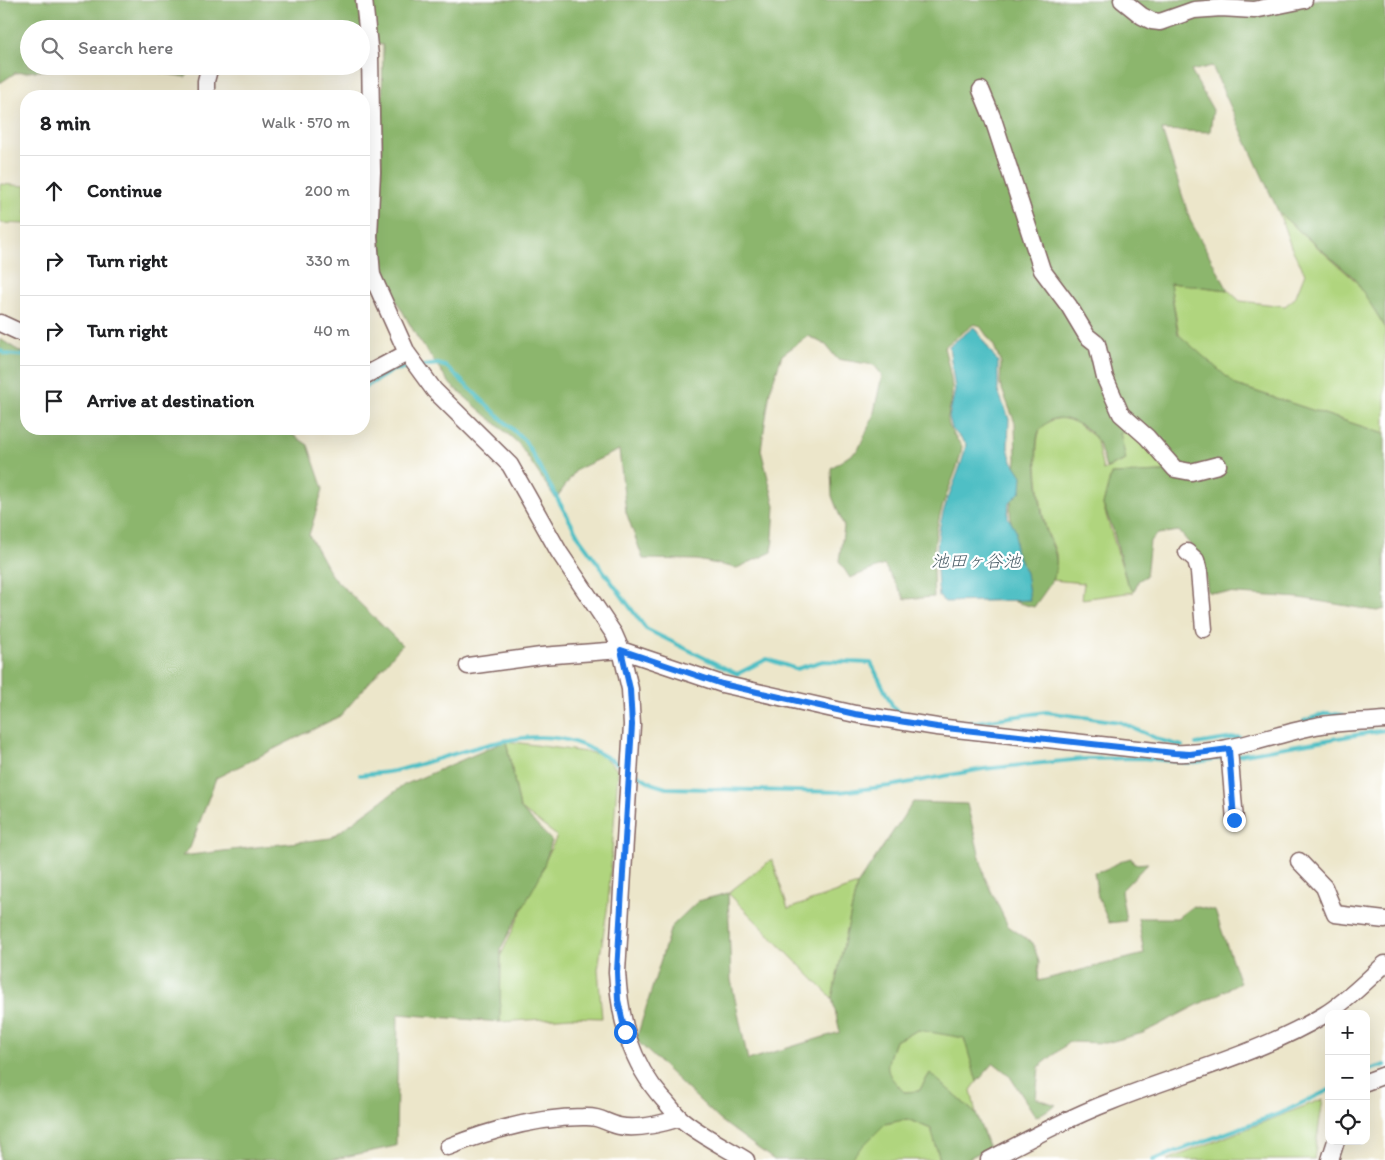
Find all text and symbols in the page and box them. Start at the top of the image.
search box [20,20,370,75]
icon: search [38,34,66,62]
text: Search here [78,36,173,59]
text: 8 min [40,110,90,135]
text: Walk · 570 m [262,113,350,132]
icon: ahead [40,177,68,205]
text: Continue [87,179,162,202]
text: 200 m [305,181,350,200]
icon: right [40,247,68,275]
text: Turn right [87,249,168,272]
text: 330 m [306,251,350,270]
icon: right [40,317,68,345]
text: Turn right [87,319,168,342]
text: 40 m [313,321,350,340]
icon: arrive [40,387,68,415]
text: Arrive at destination [87,389,254,412]
water label: 池田ヶ谷池 [931,550,1022,572]
route end [1223,809,1246,832]
map controls [1325,1010,1370,1145]
button: + [1325,1010,1370,1055]
route start [614,1021,637,1044]
button: − [1325,1055,1370,1100]
button: locate [1325,1100,1370,1145]

